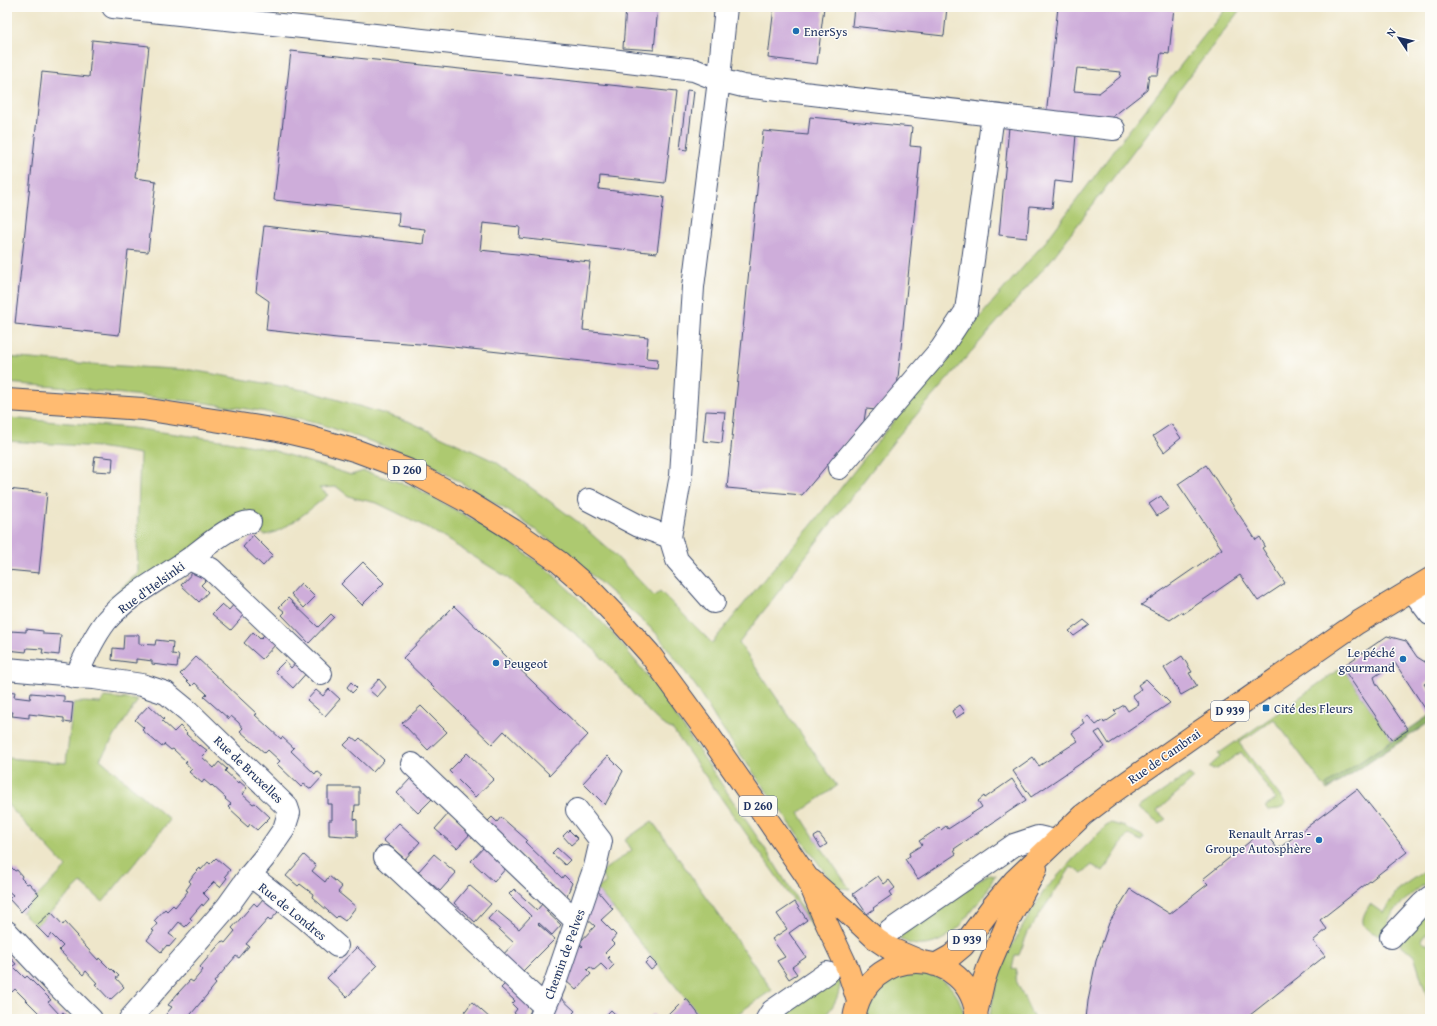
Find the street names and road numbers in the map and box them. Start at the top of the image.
road number: D 260 [388,460,426,480]
street label: Rue d'Helsinki [114,556,189,618]
road number: D 939 [1211,701,1249,721]
street label: Rue de Cambrai [1124,724,1205,789]
street label: Rue de Bruxelles [210,731,288,808]
road number: D 260 [739,796,777,816]
street label: Rue de Londres [254,878,331,945]
street label: Chemin de Pelves [539,906,590,1002]
road number: D 939 [948,930,986,950]

